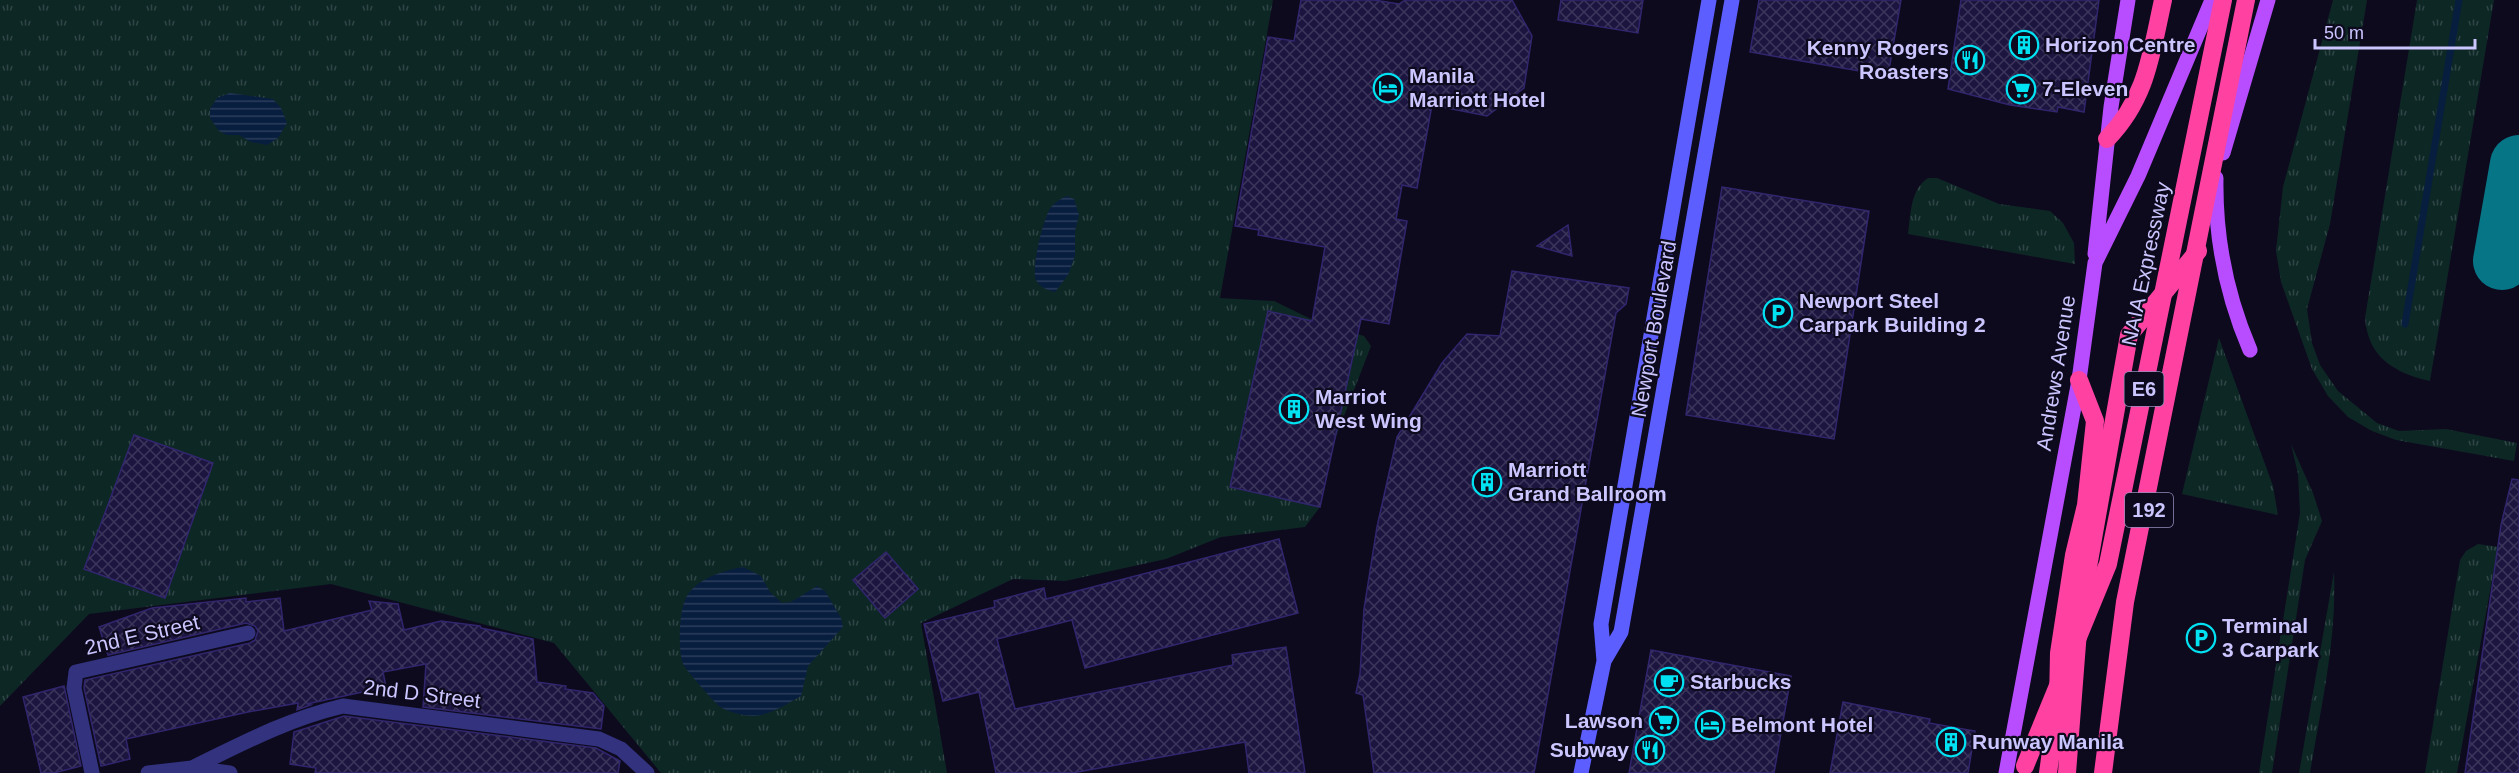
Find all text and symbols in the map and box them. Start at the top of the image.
scale bar [2315,12,2476,50]
text: 50 m [2324,23,2364,43]
building icon: Horizon Centre [2008,29,2040,61]
place label: Horizon Centre [2045,33,2196,56]
place label: Kenny Rogers Roasters [1807,36,1949,83]
restaurant icon: Kenny Rogers Roasters [1954,44,1986,76]
place label: Manila Marriott Hotel [1409,64,1546,111]
hotel icon: Manila Marriott Hotel [1372,72,1404,104]
supermarket icon: 7-Eleven [2005,73,2037,105]
place label: 7-Eleven [2042,77,2128,100]
street label: NAIA Expressway [2117,179,2174,348]
street label: Newport Boulevard [1627,239,1680,419]
place label: Newport Steel Carpark Building 2 [1799,289,1986,336]
street label: Andrews Avenue [2032,293,2079,452]
parking icon: Newport Steel Carpark Building 2 [1762,297,1794,329]
road number: E6 [2124,372,2164,406]
place label: Marriot West Wing [1315,385,1422,432]
building icon: Marriot West Wing [1278,393,1310,425]
place label: Marriott Grand Ballroom [1508,458,1667,505]
building icon: Marriott Grand Ballroom [1471,466,1503,498]
road number: 192 [2125,493,2173,527]
street label: 2nd E Street [82,610,202,659]
place label: Terminal 3 Carpark [2222,614,2319,661]
parking icon: Terminal 3 Carpark [2185,622,2217,654]
cafe icon: Starbucks [1653,666,1685,698]
place label: Starbucks [1690,670,1792,693]
street label: 2nd D Street [362,675,482,712]
supermarket icon: Lawson [1648,705,1680,737]
place label: Lawson [1565,709,1643,732]
hotel icon: Belmont Hotel [1694,709,1726,741]
place label: Belmont Hotel [1731,713,1873,736]
building icon: Runway Manila [1935,726,1967,758]
place label: Runway Manila [1972,730,2124,753]
restaurant icon: Subway [1634,734,1666,766]
place label: Subway [1550,738,1629,761]

